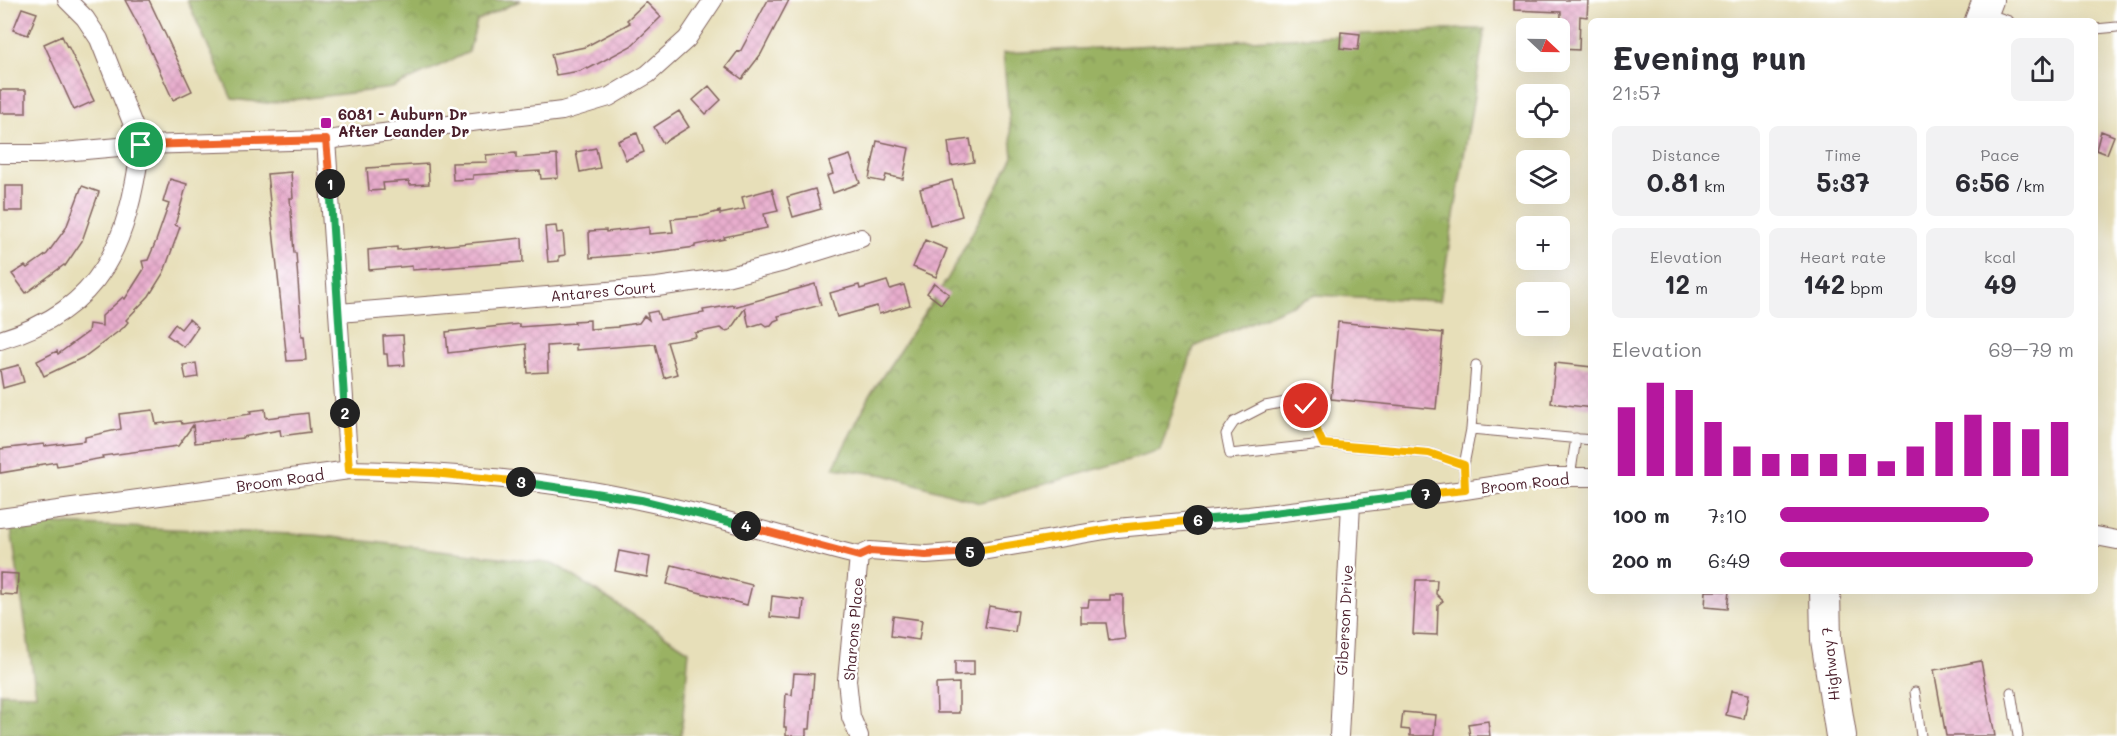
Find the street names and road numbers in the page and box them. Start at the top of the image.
street label: Antares Court [550,276,656,306]
street label: Broom Road [235,464,325,496]
street label: Broom Road [1480,468,1570,498]
street label: Giberson Drive [1331,564,1357,676]
street label: Sharons Place [839,577,867,681]
street label: Highway 7 [1816,626,1844,702]

